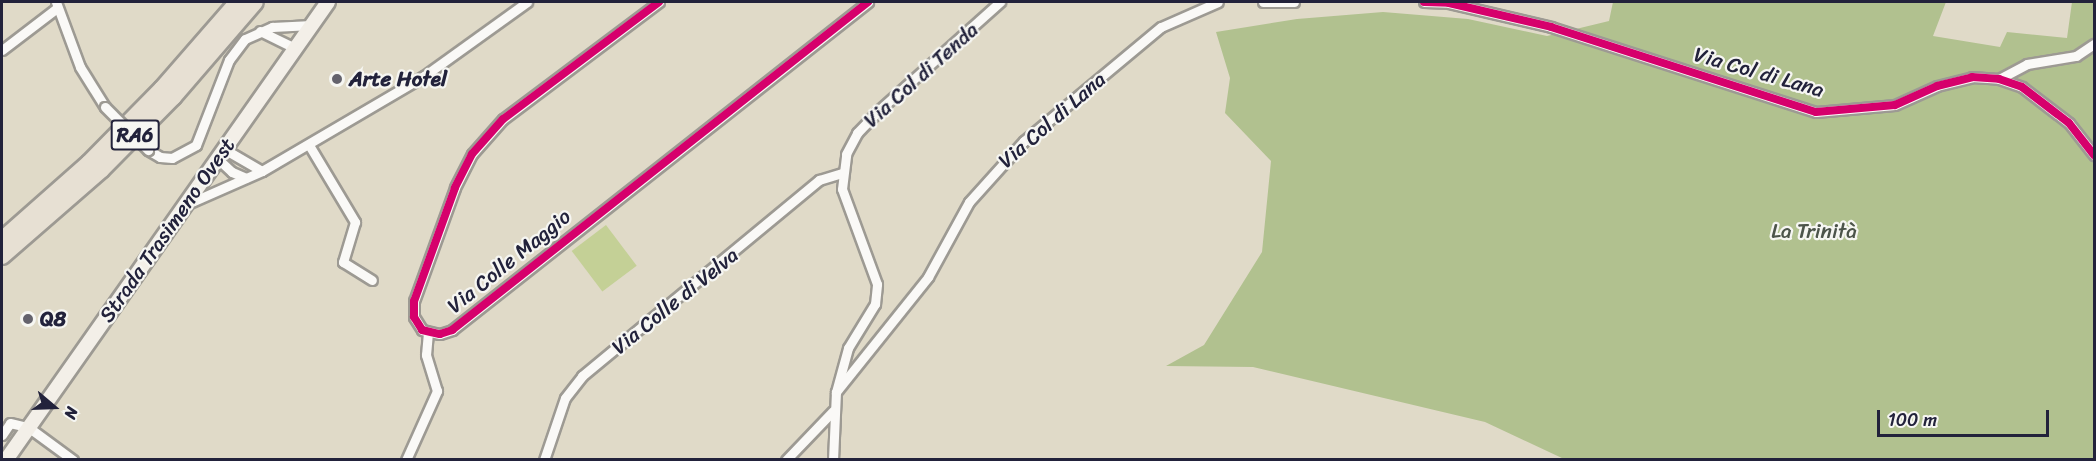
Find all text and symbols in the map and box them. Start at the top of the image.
street label: Via Col di Tenda [859,17,983,133]
street label: Via Col di Lana [1691,41,1827,103]
place label: Arte Hotel [349,66,448,92]
street label: Via Col di Lana [993,67,1111,173]
marker: Arte Hotel [330,72,344,86]
road number: RA6 [110,118,160,152]
street label: Strada Trasimeno Ovest [94,133,240,327]
street label: Via Colle Maggio [442,204,576,318]
park label: La Trinità [1771,218,1857,244]
street label: Via Colle di Velva [606,242,744,360]
place label: Q8 [40,306,66,332]
marker: Q8 [21,312,35,326]
north arrow [24,377,84,437]
scale bar [1880,398,2052,436]
text: N [56,403,87,423]
text: 100 m [1888,404,1937,436]

